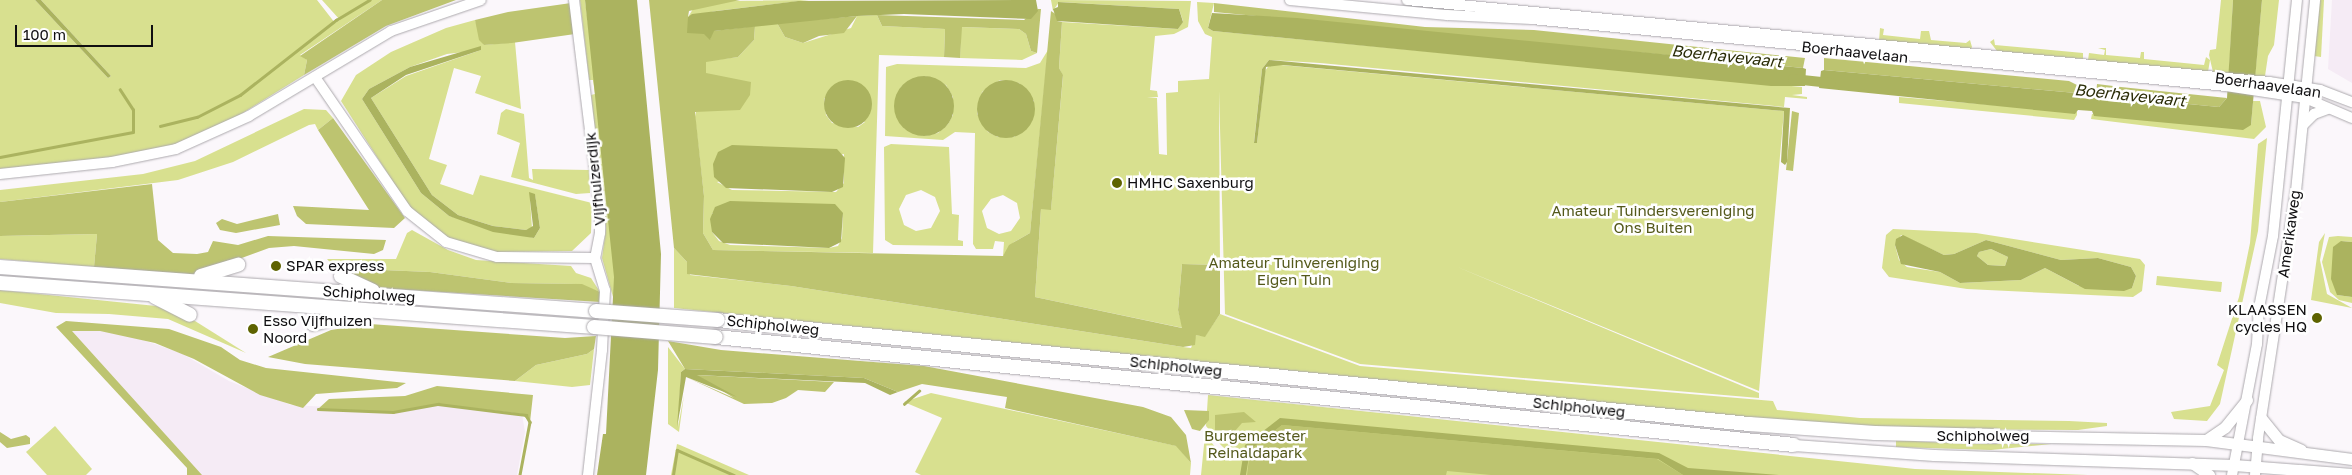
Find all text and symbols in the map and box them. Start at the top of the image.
scale bar [18,15,155,47]
text: 100 m [23,25,66,43]
street label: Boerhaavelaan [1801,37,1909,67]
water label: Boerhavevaart [1671,41,1783,71]
street label: Boerhaavelaan [2214,69,2322,101]
water label: Boerhavevaart [2074,80,2186,110]
street label: Vijfhuizerdijk [581,131,609,227]
place label: HMHC Saxenburg [1127,174,1254,192]
marker: HMHC Saxenburg [1111,177,1123,189]
street label: Amerikaweg [2274,189,2304,279]
park label: Amateur Tuindersvereniging Ons Buiten [1551,201,1755,236]
park label: Amateur Tuinvereniging Eigen Tuin [1208,253,1380,288]
place label: SPAR express [286,257,384,275]
marker: SPAR express [270,260,282,272]
street label: Schipholweg [322,282,416,306]
place label: KLAASSEN cycles HQ [2228,300,2307,335]
place label: Esso Vijfhuizen Noord [263,311,372,346]
street label: Schipholweg [726,311,820,339]
marker: KLAASSEN cycles HQ [2311,312,2323,324]
marker: Esso Vijfhuizen Noord [247,323,259,335]
street label: Schipholweg [1129,352,1223,380]
street label: Schipholweg [1532,393,1626,421]
park label: Burgemeester Reinaldapark [1204,426,1306,461]
street label: Schipholweg [1936,427,2030,445]

